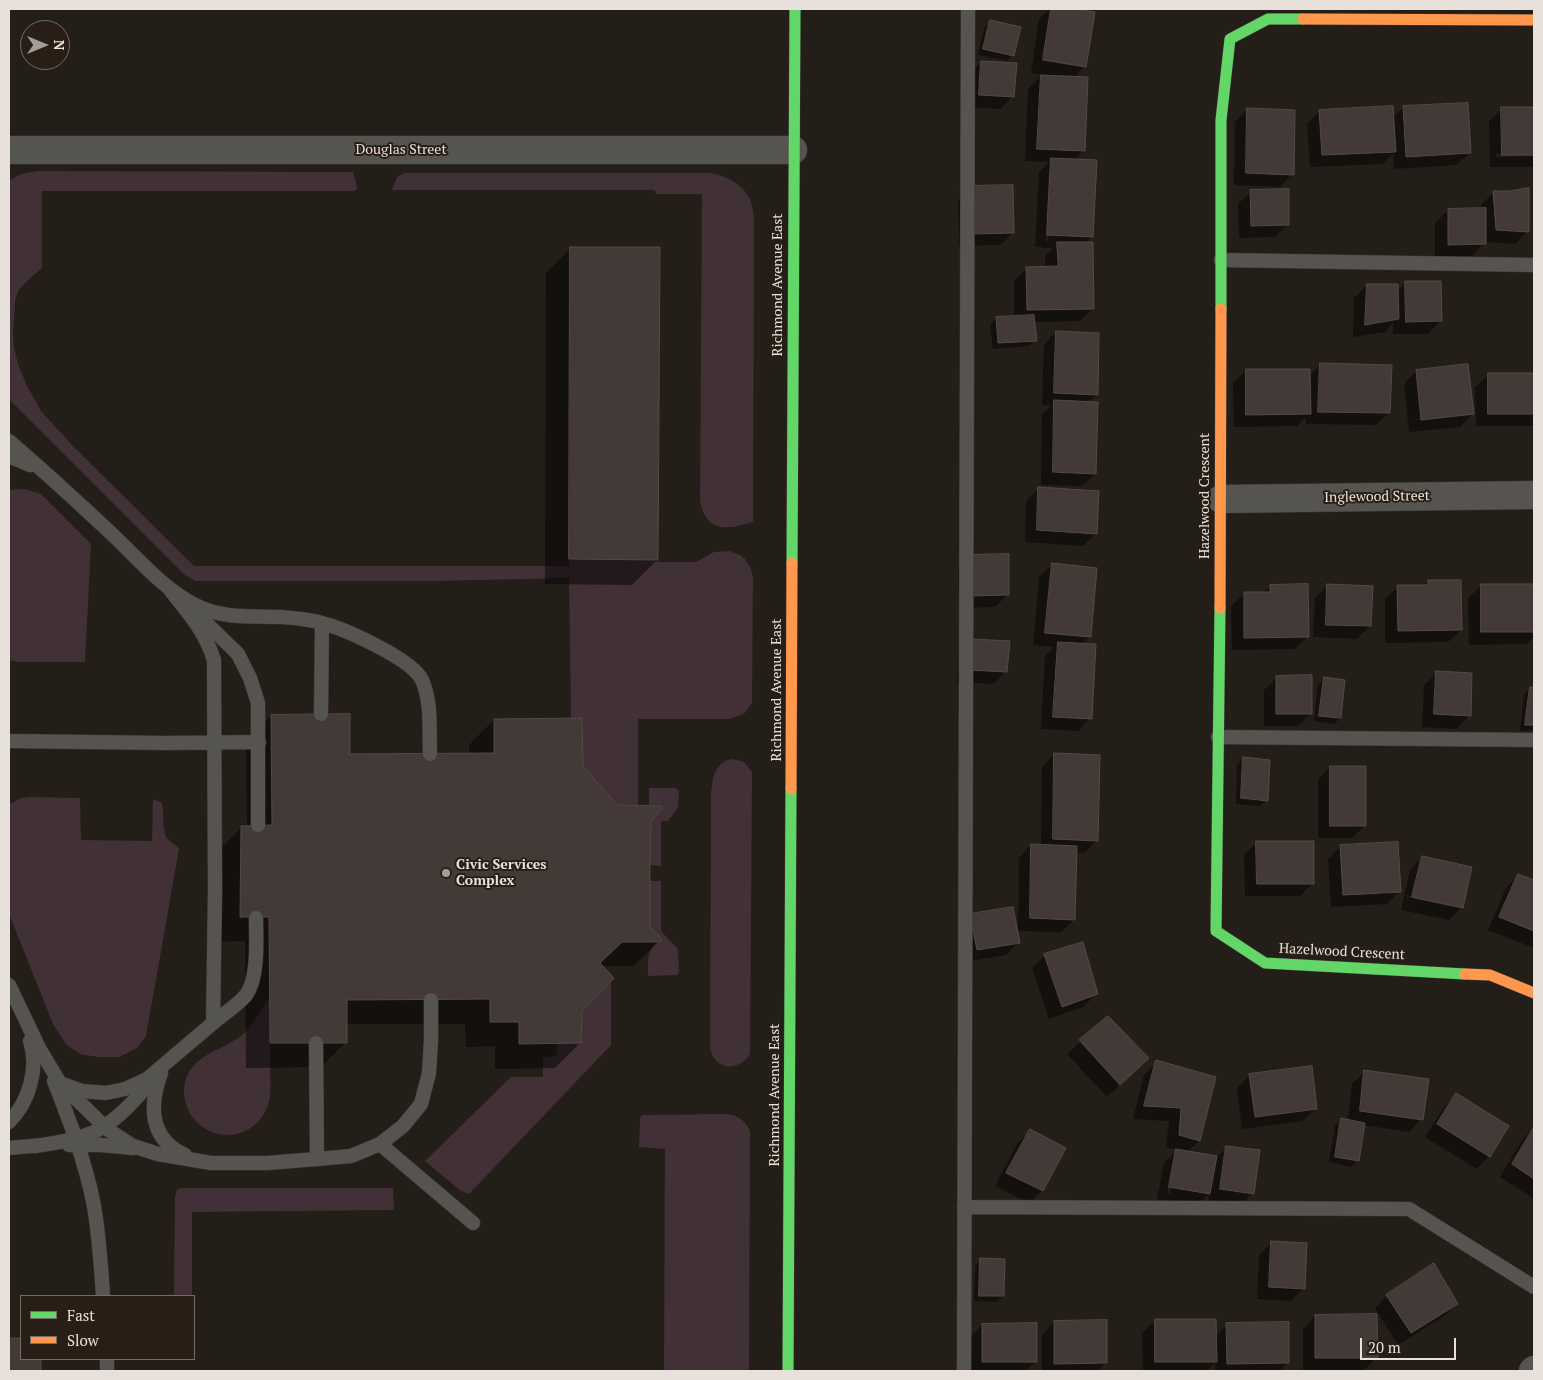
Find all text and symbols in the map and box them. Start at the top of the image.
north arrow [20,20,70,70]
text: N [50,40,69,50]
street label: Douglas Street [355,142,447,158]
street label: Richmond Avenue East [770,214,786,356]
street label: Hazelwood Crescent [1197,433,1213,559]
street label: Inglewood Street [1324,488,1430,506]
street label: Richmond Avenue East [769,619,785,761]
place label: Civic Services Complex [456,857,547,890]
marker: Civic Services Complex [440,867,452,879]
street label: Hazelwood Crescent [1279,940,1405,964]
street label: Richmond Avenue East [767,1024,783,1166]
legend [20,1295,195,1360]
text: Fast [67,1305,95,1325]
scale bar [1363,1328,1459,1360]
text: Slow [67,1330,99,1350]
text: 20 m [1368,1337,1401,1357]

